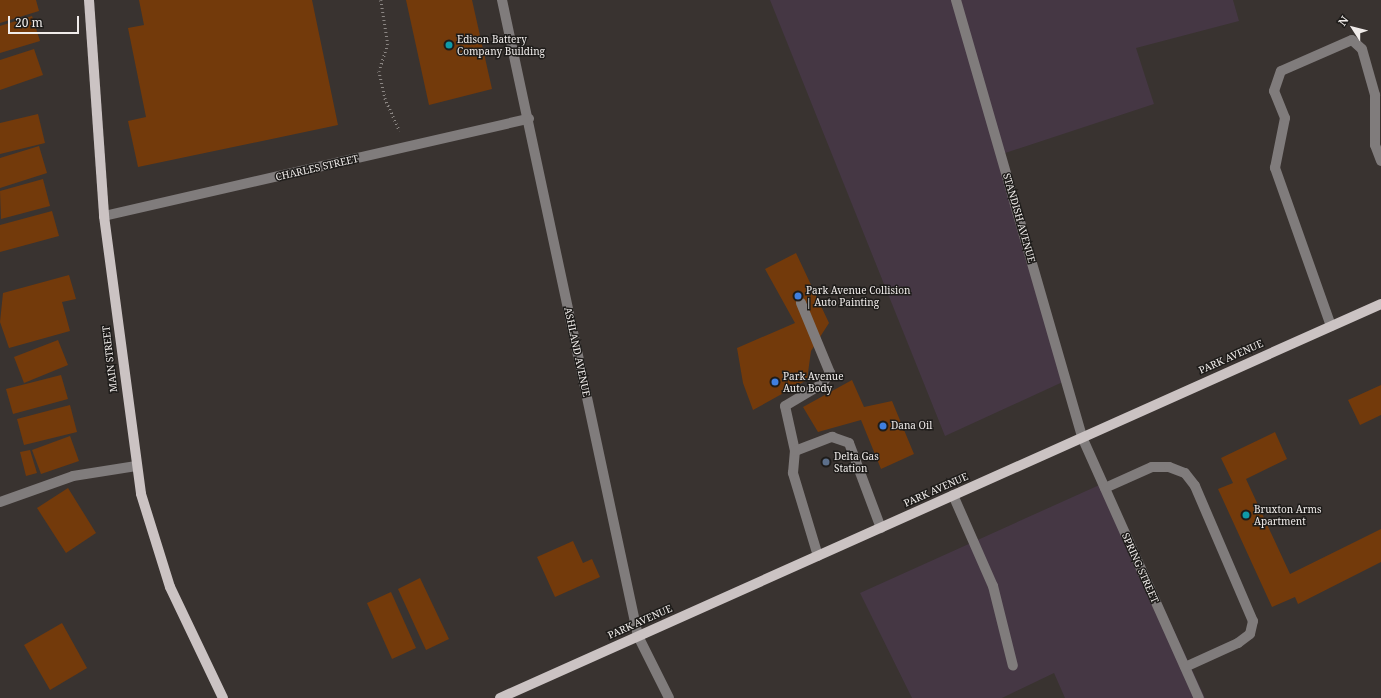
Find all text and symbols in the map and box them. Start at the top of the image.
scale bar [10,8,81,34]
north arrow [1333,8,1373,48]
text: N [1334,13,1351,29]
text: 20 m [15,14,43,31]
place label: Edison Battery Company Building [457,33,545,56]
marker: Edison Battery Company Building [444,40,454,50]
street label: CHARLES STREET [274,153,360,183]
street label: STANDISH AVENUE [1000,172,1038,264]
place label: Park Avenue Collision | Auto Painting [806,284,910,308]
marker: Park Avenue Collision | Auto Painting [793,291,803,301]
street label: ASHLAND AVENUE [562,306,592,398]
street label: MAIN STREET [100,325,120,393]
street label: PARK AVENUE [1197,337,1265,377]
place label: Park Avenue Auto Body [783,370,844,394]
marker: Park Avenue Auto Body [770,377,780,387]
place label: Dana Oil [891,420,932,432]
marker: Dana Oil [878,421,888,431]
place label: Delta Gas Station [834,450,879,474]
marker: Delta Gas Station [821,457,831,467]
street label: PARK AVENUE [902,470,970,510]
place label: Bruxton Arms Apartment [1254,503,1321,526]
marker: Bruxton Arms Apartment [1241,510,1251,520]
street label: SPRING STREET [1119,531,1161,605]
street label: PARK AVENUE [606,602,674,642]

